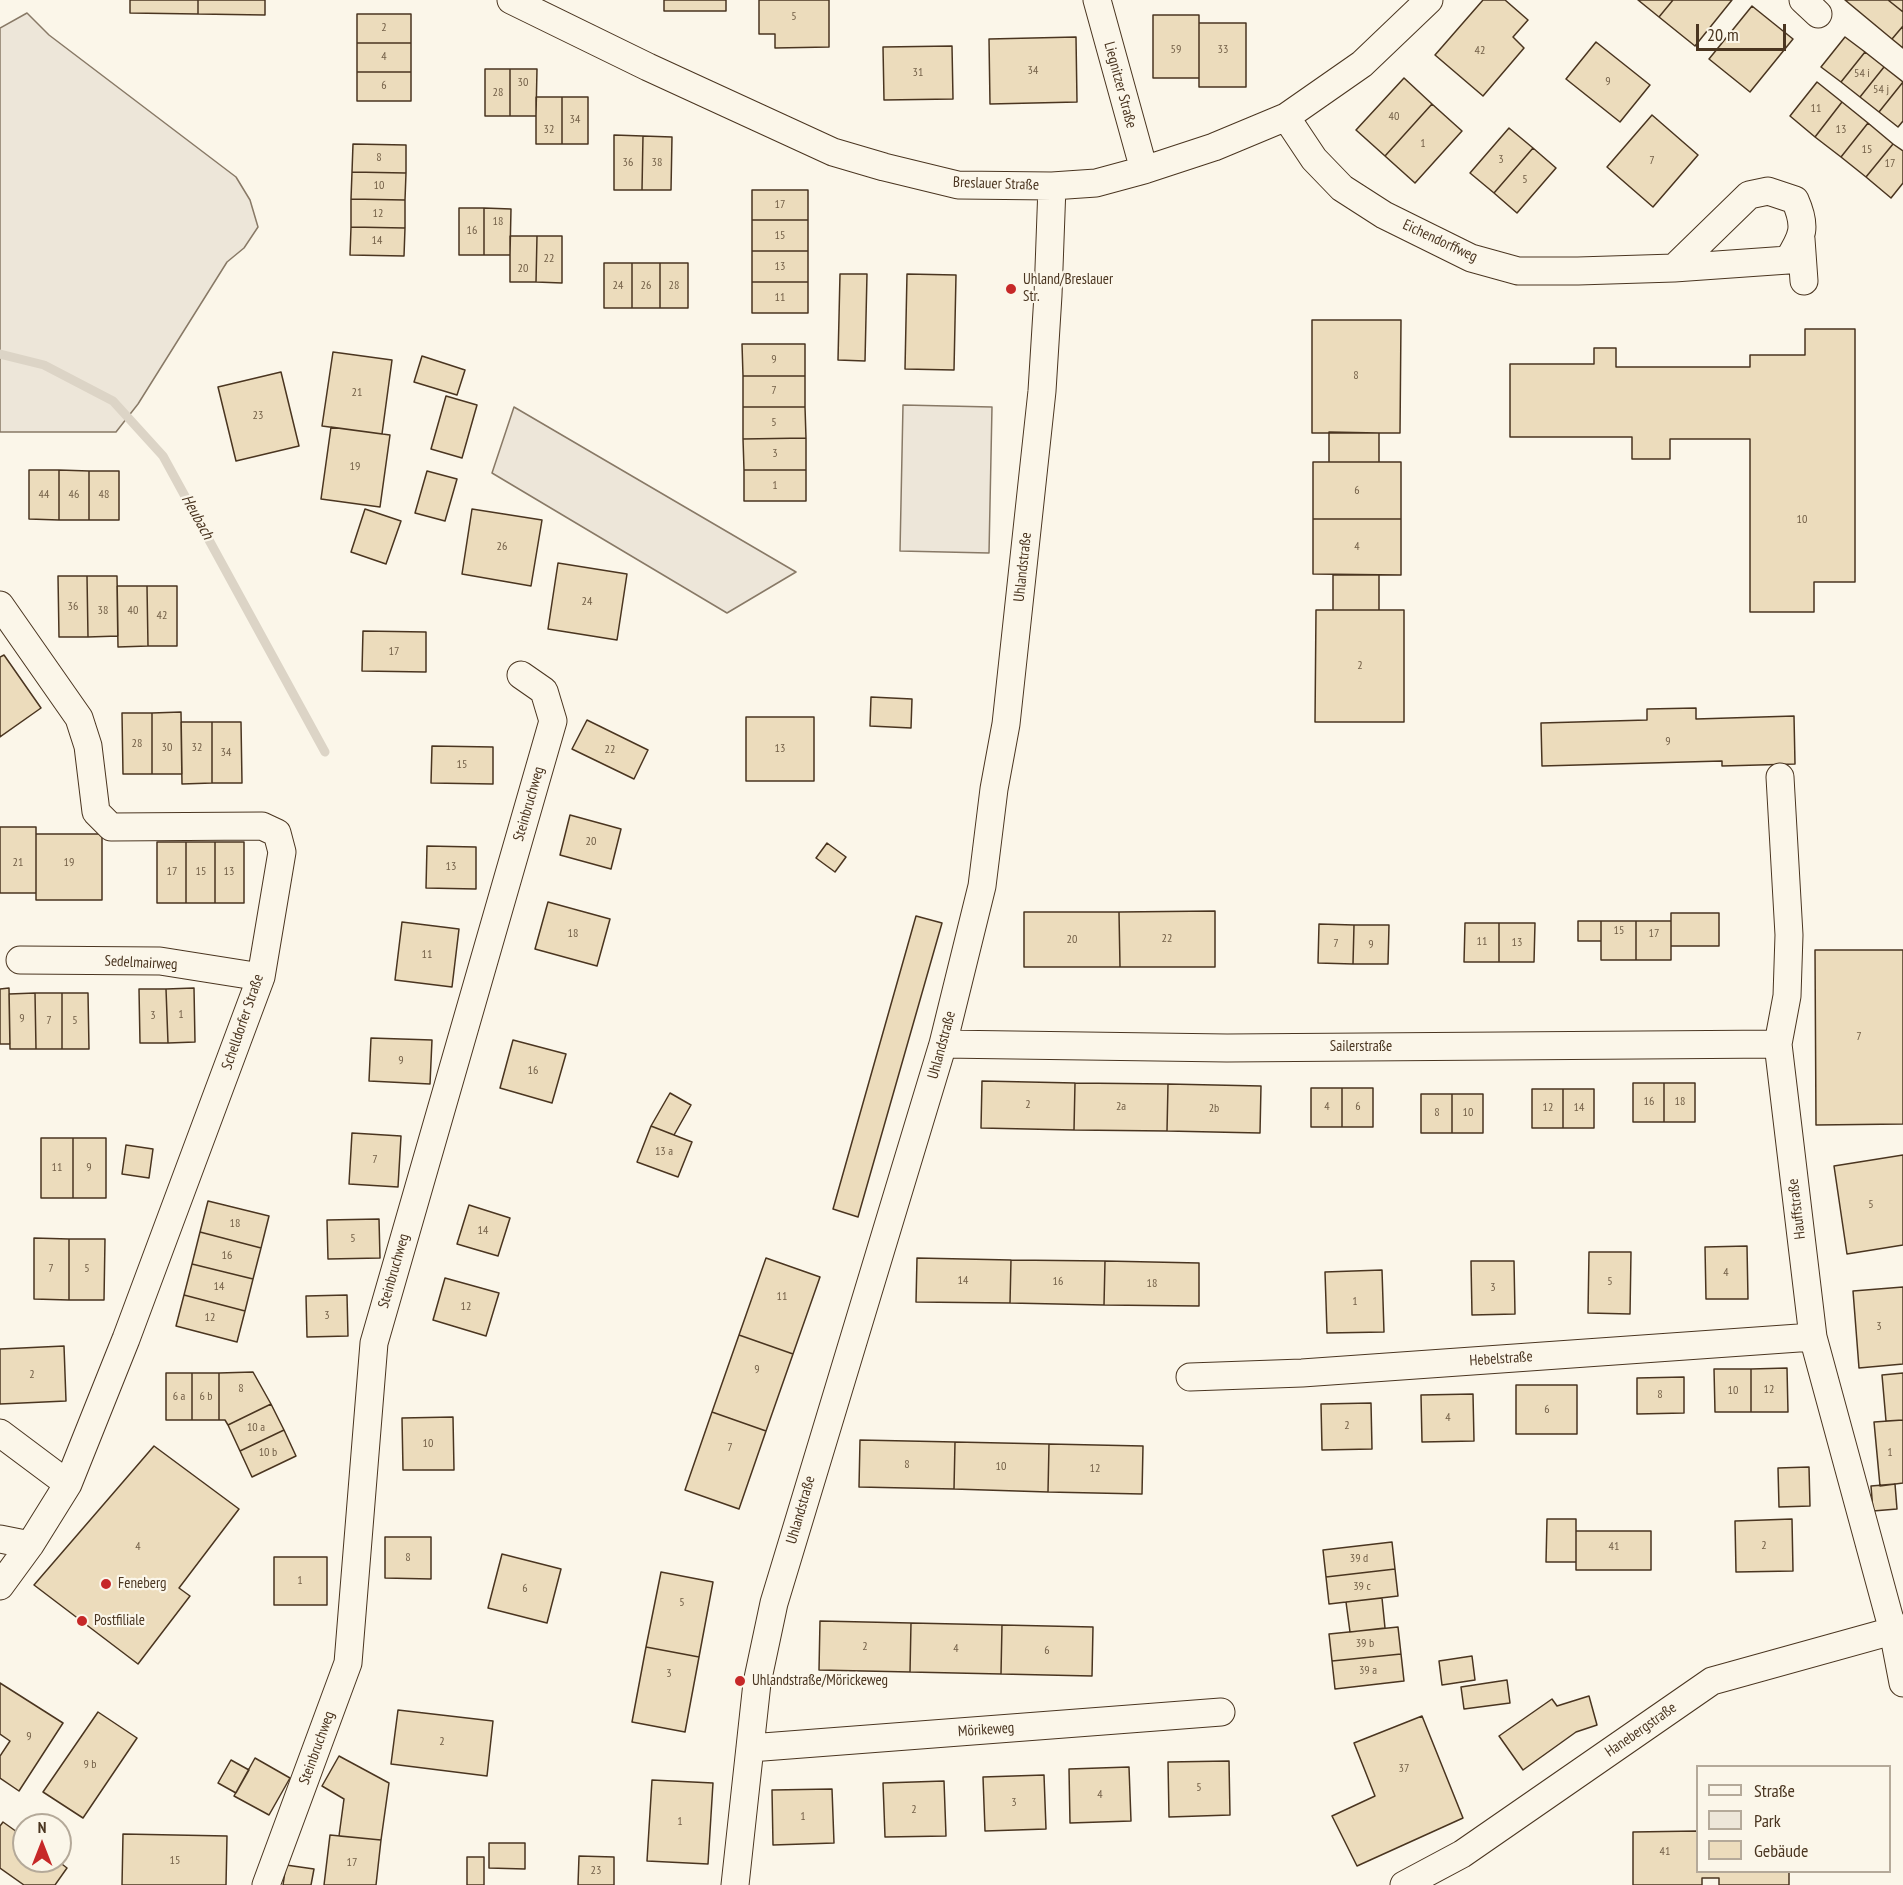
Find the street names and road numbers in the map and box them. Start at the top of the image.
street label: Liegnitzer Straße [1100,40,1140,130]
street label: Breslauer Straße [953,174,1039,194]
street label: Eichendorffweg [1400,216,1480,266]
street label: Uhlandstraße [1010,531,1036,603]
street label: Steinbruchweg [510,765,548,843]
street label: Sedelmairweg [104,952,178,974]
street label: Schelldorfer Straße [218,972,268,1072]
street label: Uhlandstraße [924,1009,960,1081]
street label: Sailerstraße [1330,1038,1392,1056]
street label: Hauffstraße [1784,1178,1810,1240]
street label: Steinbruchweg [375,1232,413,1310]
street label: Hebelstraße [1469,1348,1533,1370]
street label: Uhlandstraße [783,1474,819,1546]
street label: Hanebergstraße [1602,1699,1680,1761]
street label: Steinbruchweg [295,1709,339,1787]
street label: Mörikeweg [957,1719,1015,1741]

